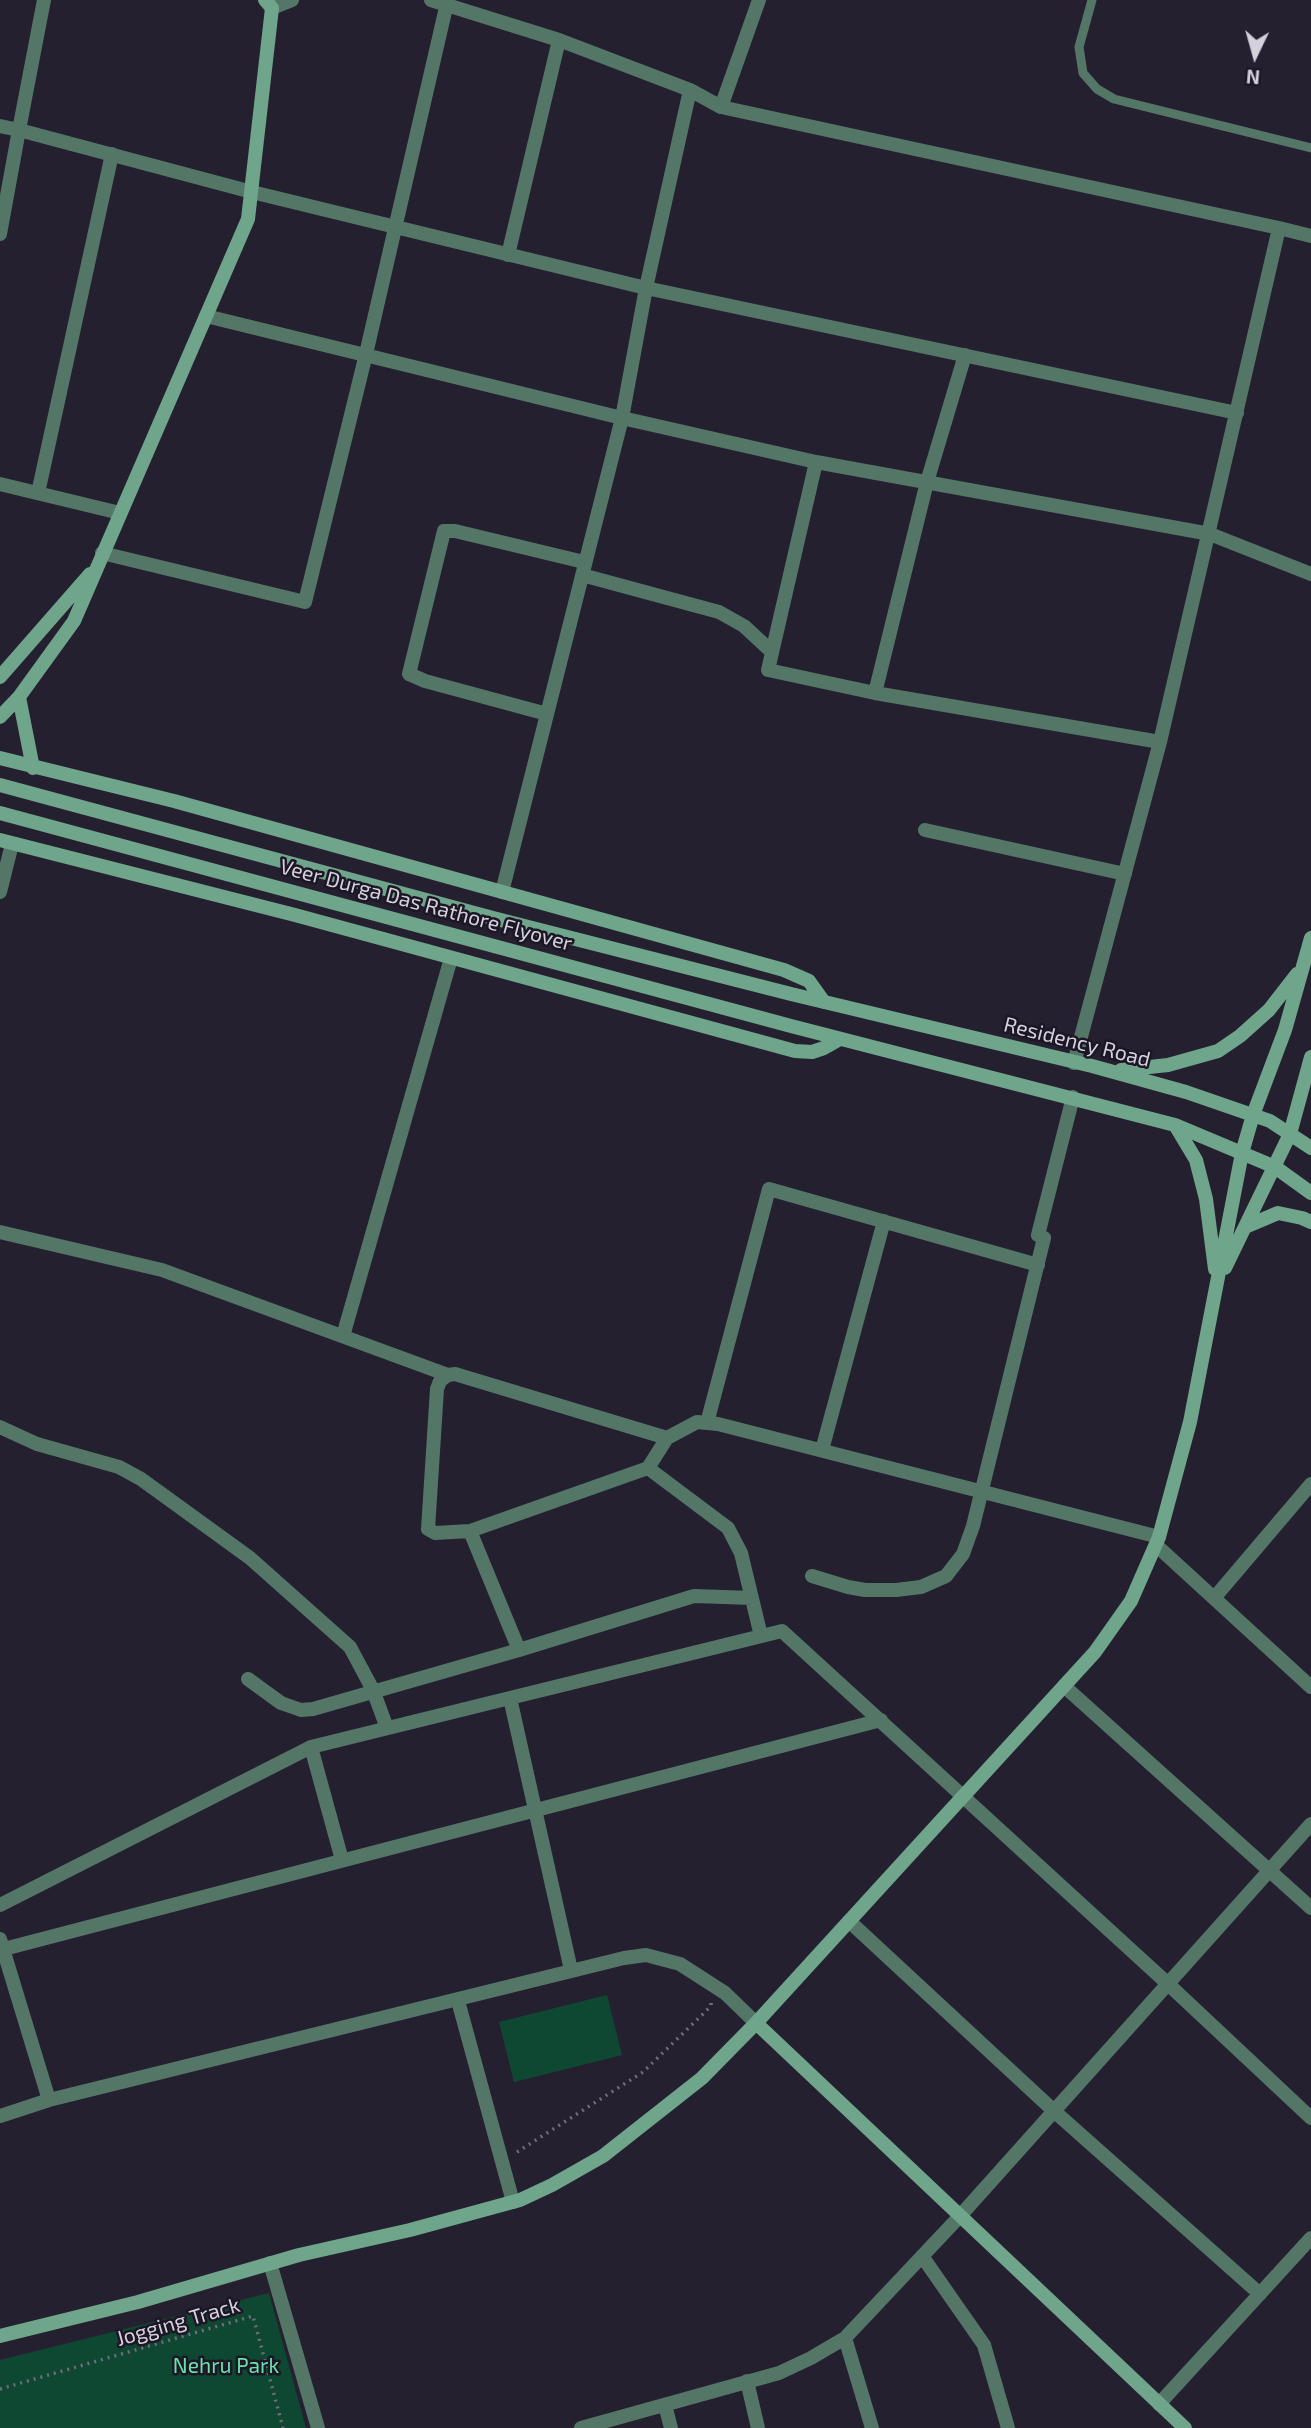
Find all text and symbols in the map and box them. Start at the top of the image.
north arrow [1220,21,1290,91]
text: N [1245,65,1261,89]
street label: Veer Durga Das Rathore Flyover [277,854,575,956]
street label: Residency Road [1001,1012,1153,1072]
street label: Jogging Track [113,2292,243,2352]
park label: Nehru Park [173,2353,279,2379]

